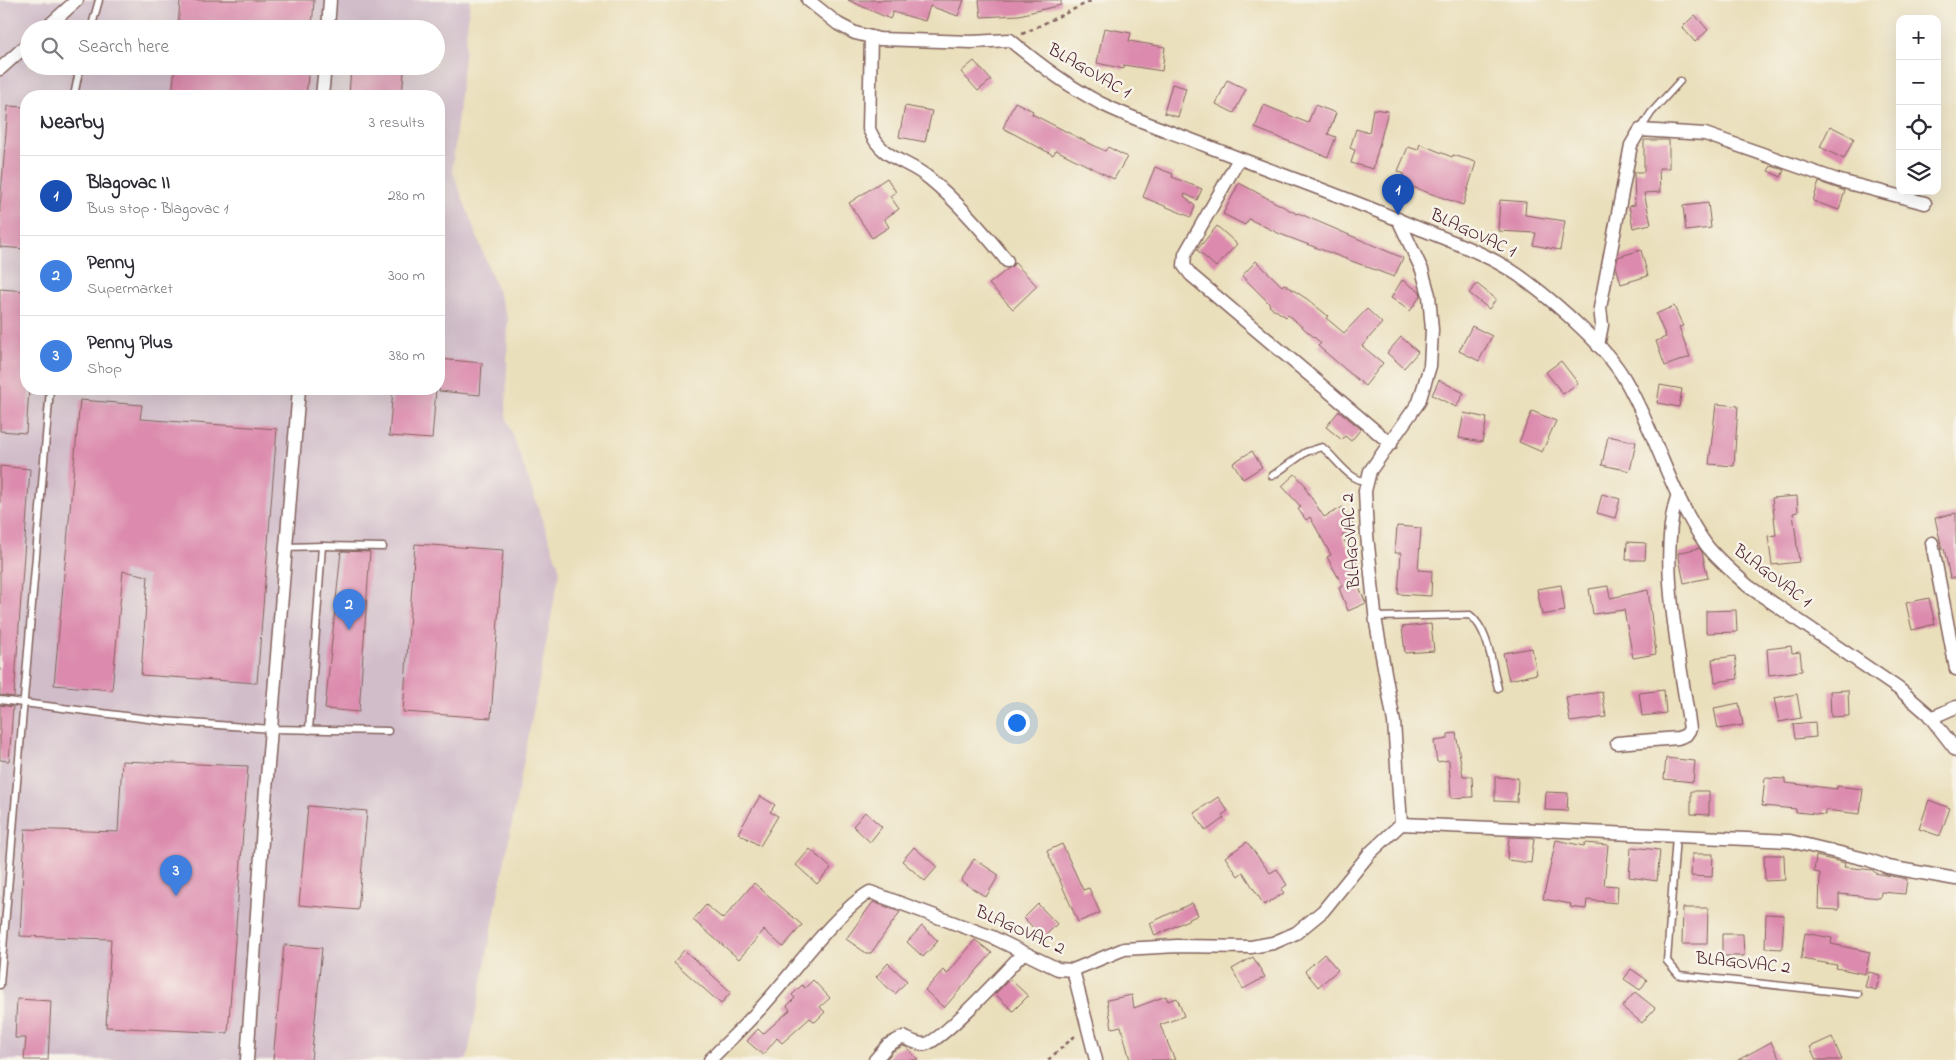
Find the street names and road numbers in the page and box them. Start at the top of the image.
street label: BLAGOVAC 1 [1042,37,1136,106]
street label: BLAGOVAC 1 [1425,202,1520,265]
street label: BLAGOVAC 2 [1336,493,1368,590]
street label: BLAGOVAC 1 [1727,538,1817,615]
street label: BLAGOVAC 2 [970,899,1069,962]
street label: BLAGOVAC 2 [1693,946,1792,982]

